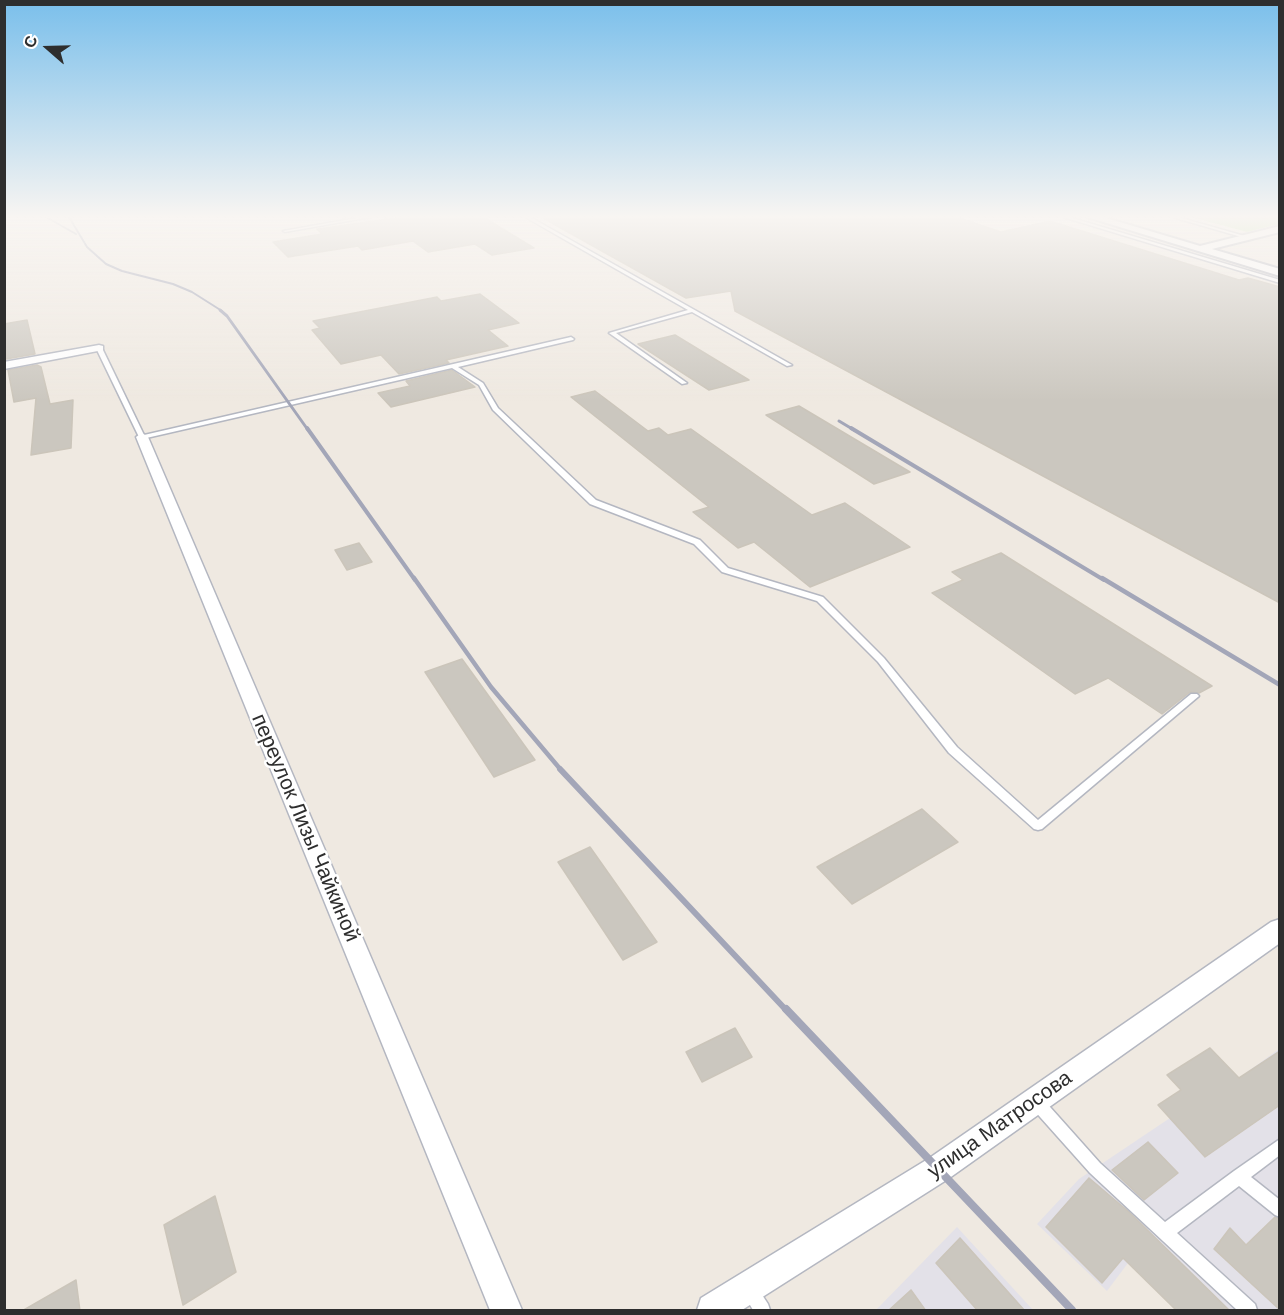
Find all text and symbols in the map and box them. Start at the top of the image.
north arrow [18,18,78,78]
text: С [21,33,41,50]
street label: переулок Лизы Чайкиной [246,710,364,946]
street label: улица Матросова [923,1066,1077,1184]

